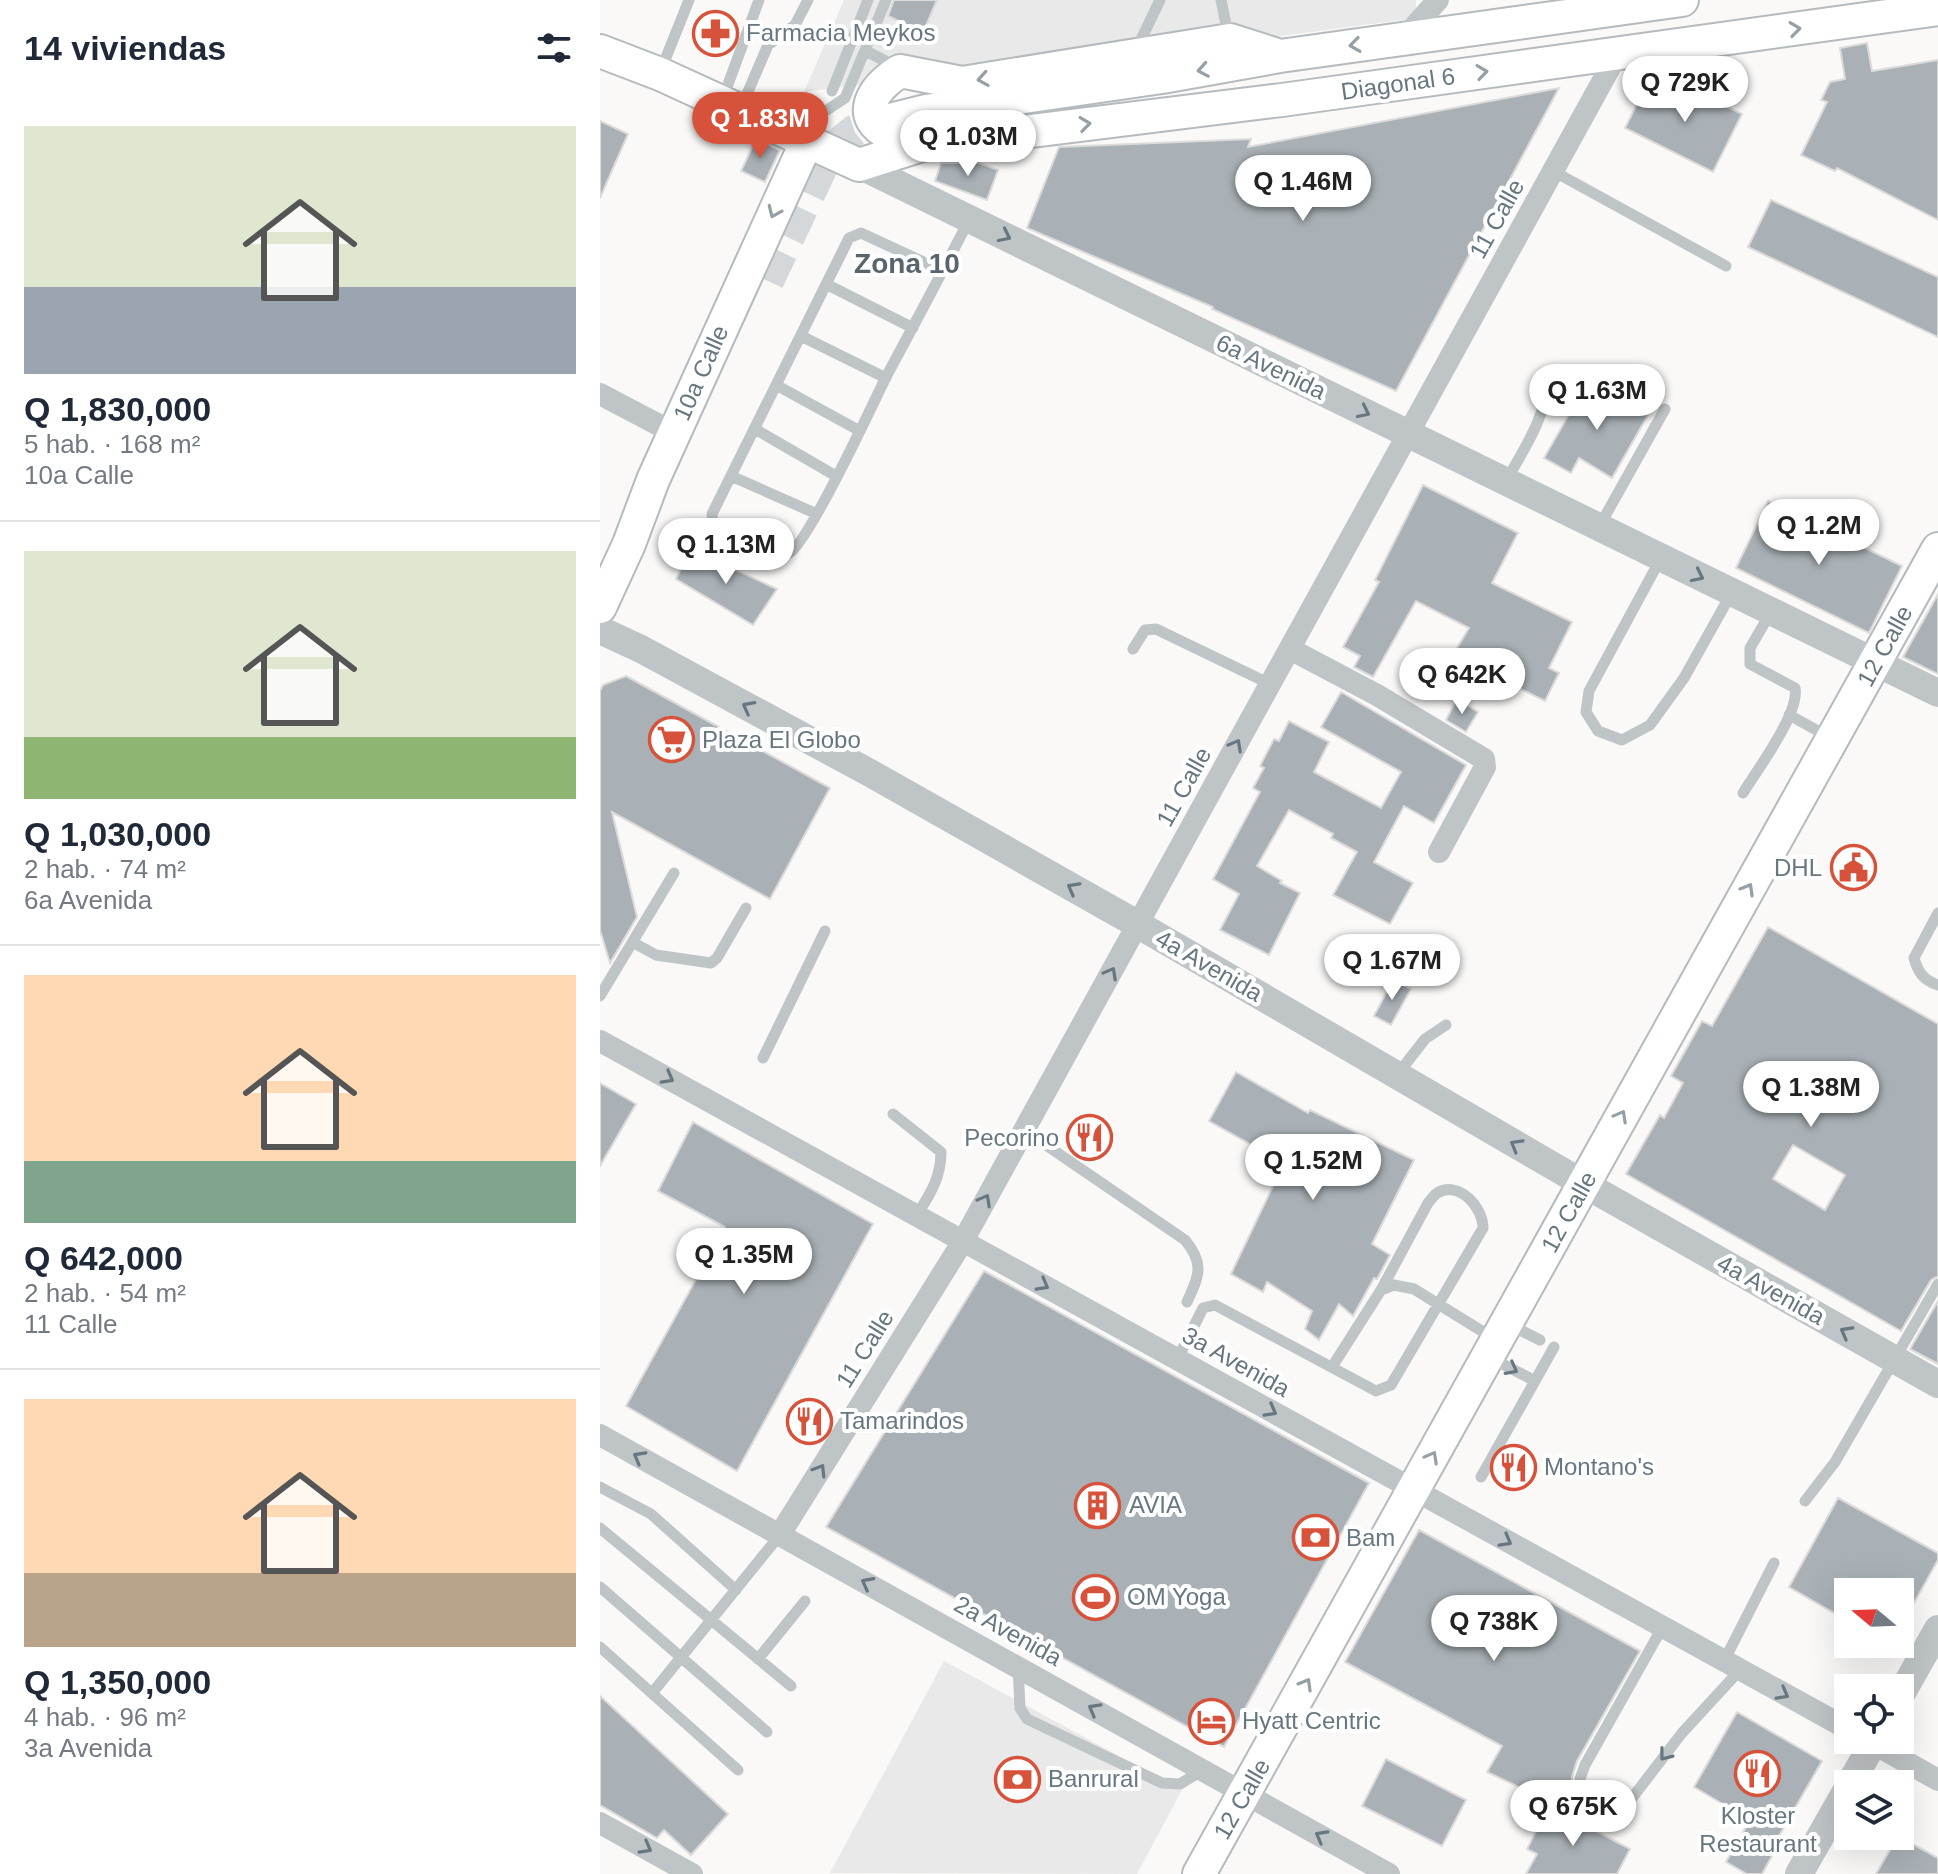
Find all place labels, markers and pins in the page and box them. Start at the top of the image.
pharmacy icon: Farmacia Meykos [691,9,739,57]
place label: Farmacia Meykos [746,19,935,46]
pin: Q 729K [1620,56,1750,124]
pin: Q 1.83M [686,92,834,160]
pin: Q 1.03M [894,110,1042,178]
pin: Q 1.46M [1229,155,1377,223]
pin: Q 1.63M [1523,364,1671,432]
pin: Q 1.2M [1754,499,1884,567]
pin: Q 1.13M [652,518,800,586]
pin: Q 642K [1397,648,1527,716]
supermarket icon: Plaza El Globo [647,716,695,764]
place label: Plaza El Globo [702,726,861,753]
public building icon: DHL [1829,844,1877,892]
place label: DHL [1774,854,1822,881]
pin: Q 1.67M [1318,934,1466,1002]
pin: Q 1.38M [1737,1061,1885,1129]
restaurant icon: Pecorino [1066,1114,1114,1162]
place label: Pecorino [964,1124,1059,1151]
pin: Q 1.52M [1239,1134,1387,1202]
pin: Q 1.35M [670,1228,818,1296]
restaurant icon: Tamarindos [785,1397,833,1445]
place label: Tamarindos [840,1407,964,1434]
restaurant icon: Montano's [1489,1443,1537,1491]
place label: Montano's [1544,1453,1654,1480]
building icon: AVIA [1074,1481,1122,1529]
place label: AVIA [1129,1491,1182,1518]
bank icon: Bam [1291,1514,1339,1562]
place label: Bam [1346,1524,1395,1551]
sports icon: OM Yoga [1072,1573,1120,1621]
place label: OM Yoga [1127,1583,1226,1610]
pin: Q 738K [1429,1595,1559,1663]
hotel icon: Hyatt Centric [1187,1697,1235,1745]
place label: Hyatt Centric [1242,1707,1381,1734]
restaurant icon: Kloster Restaurant [1734,1750,1782,1798]
bank icon: Banrural [993,1755,1041,1803]
place label: Banrural [1048,1765,1139,1792]
pin: Q 675K [1508,1780,1638,1848]
place label: Kloster Restaurant [1699,1802,1817,1857]

